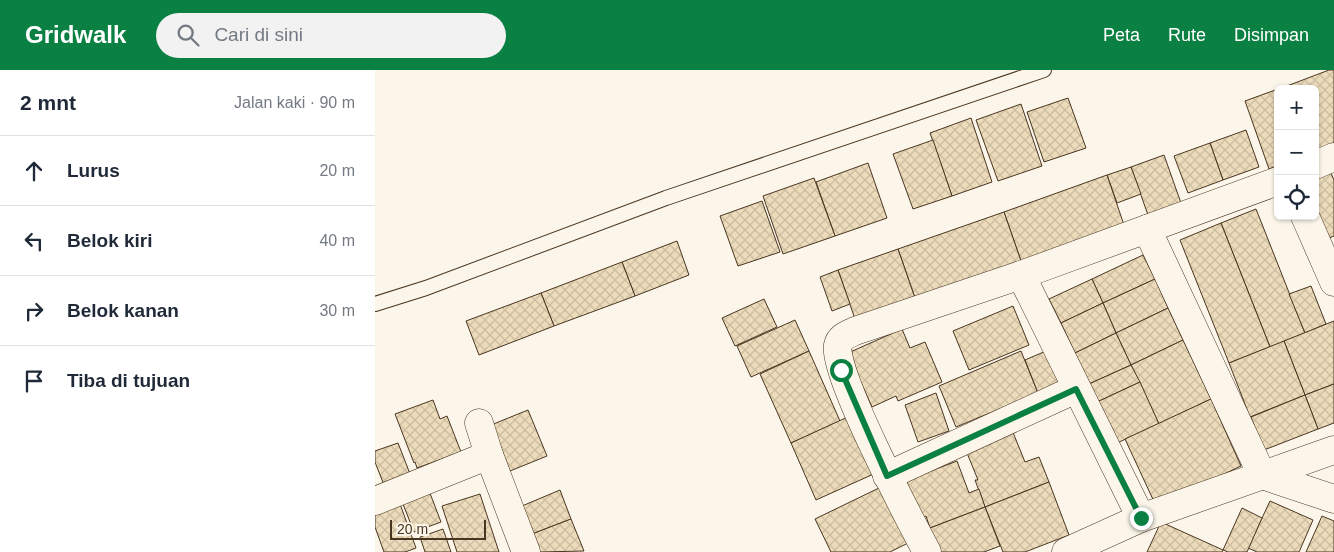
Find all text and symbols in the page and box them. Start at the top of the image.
search box [156,13,506,58]
text: Gridwalk [25,21,126,48]
icon: search [174,21,202,49]
text: Cari di sini [214,24,303,45]
text: Peta [1103,25,1140,45]
text: Rute [1168,25,1206,45]
text: Disimpan [1234,25,1309,45]
map controls [1274,85,1319,220]
button: + [1274,85,1319,130]
text: 2 mnt [20,91,76,114]
text: Jalan kaki · 90 m [234,94,355,111]
button: − [1274,130,1319,175]
icon: ahead [20,157,48,185]
text: Lurus [67,160,120,181]
text: 20 m [319,162,355,179]
button: locate [1274,175,1319,220]
icon: left [20,227,48,255]
text: Belok kiri [67,230,153,251]
text: 40 m [319,232,355,249]
icon: right [20,297,48,325]
text: Belok kanan [67,300,179,321]
text: 30 m [319,302,355,319]
route start [830,359,853,382]
icon: arrive [20,367,48,395]
text: Tiba di tujuan [67,370,190,391]
route end [1130,507,1153,530]
scale bar [390,517,486,540]
text: 20 m [397,521,428,537]

